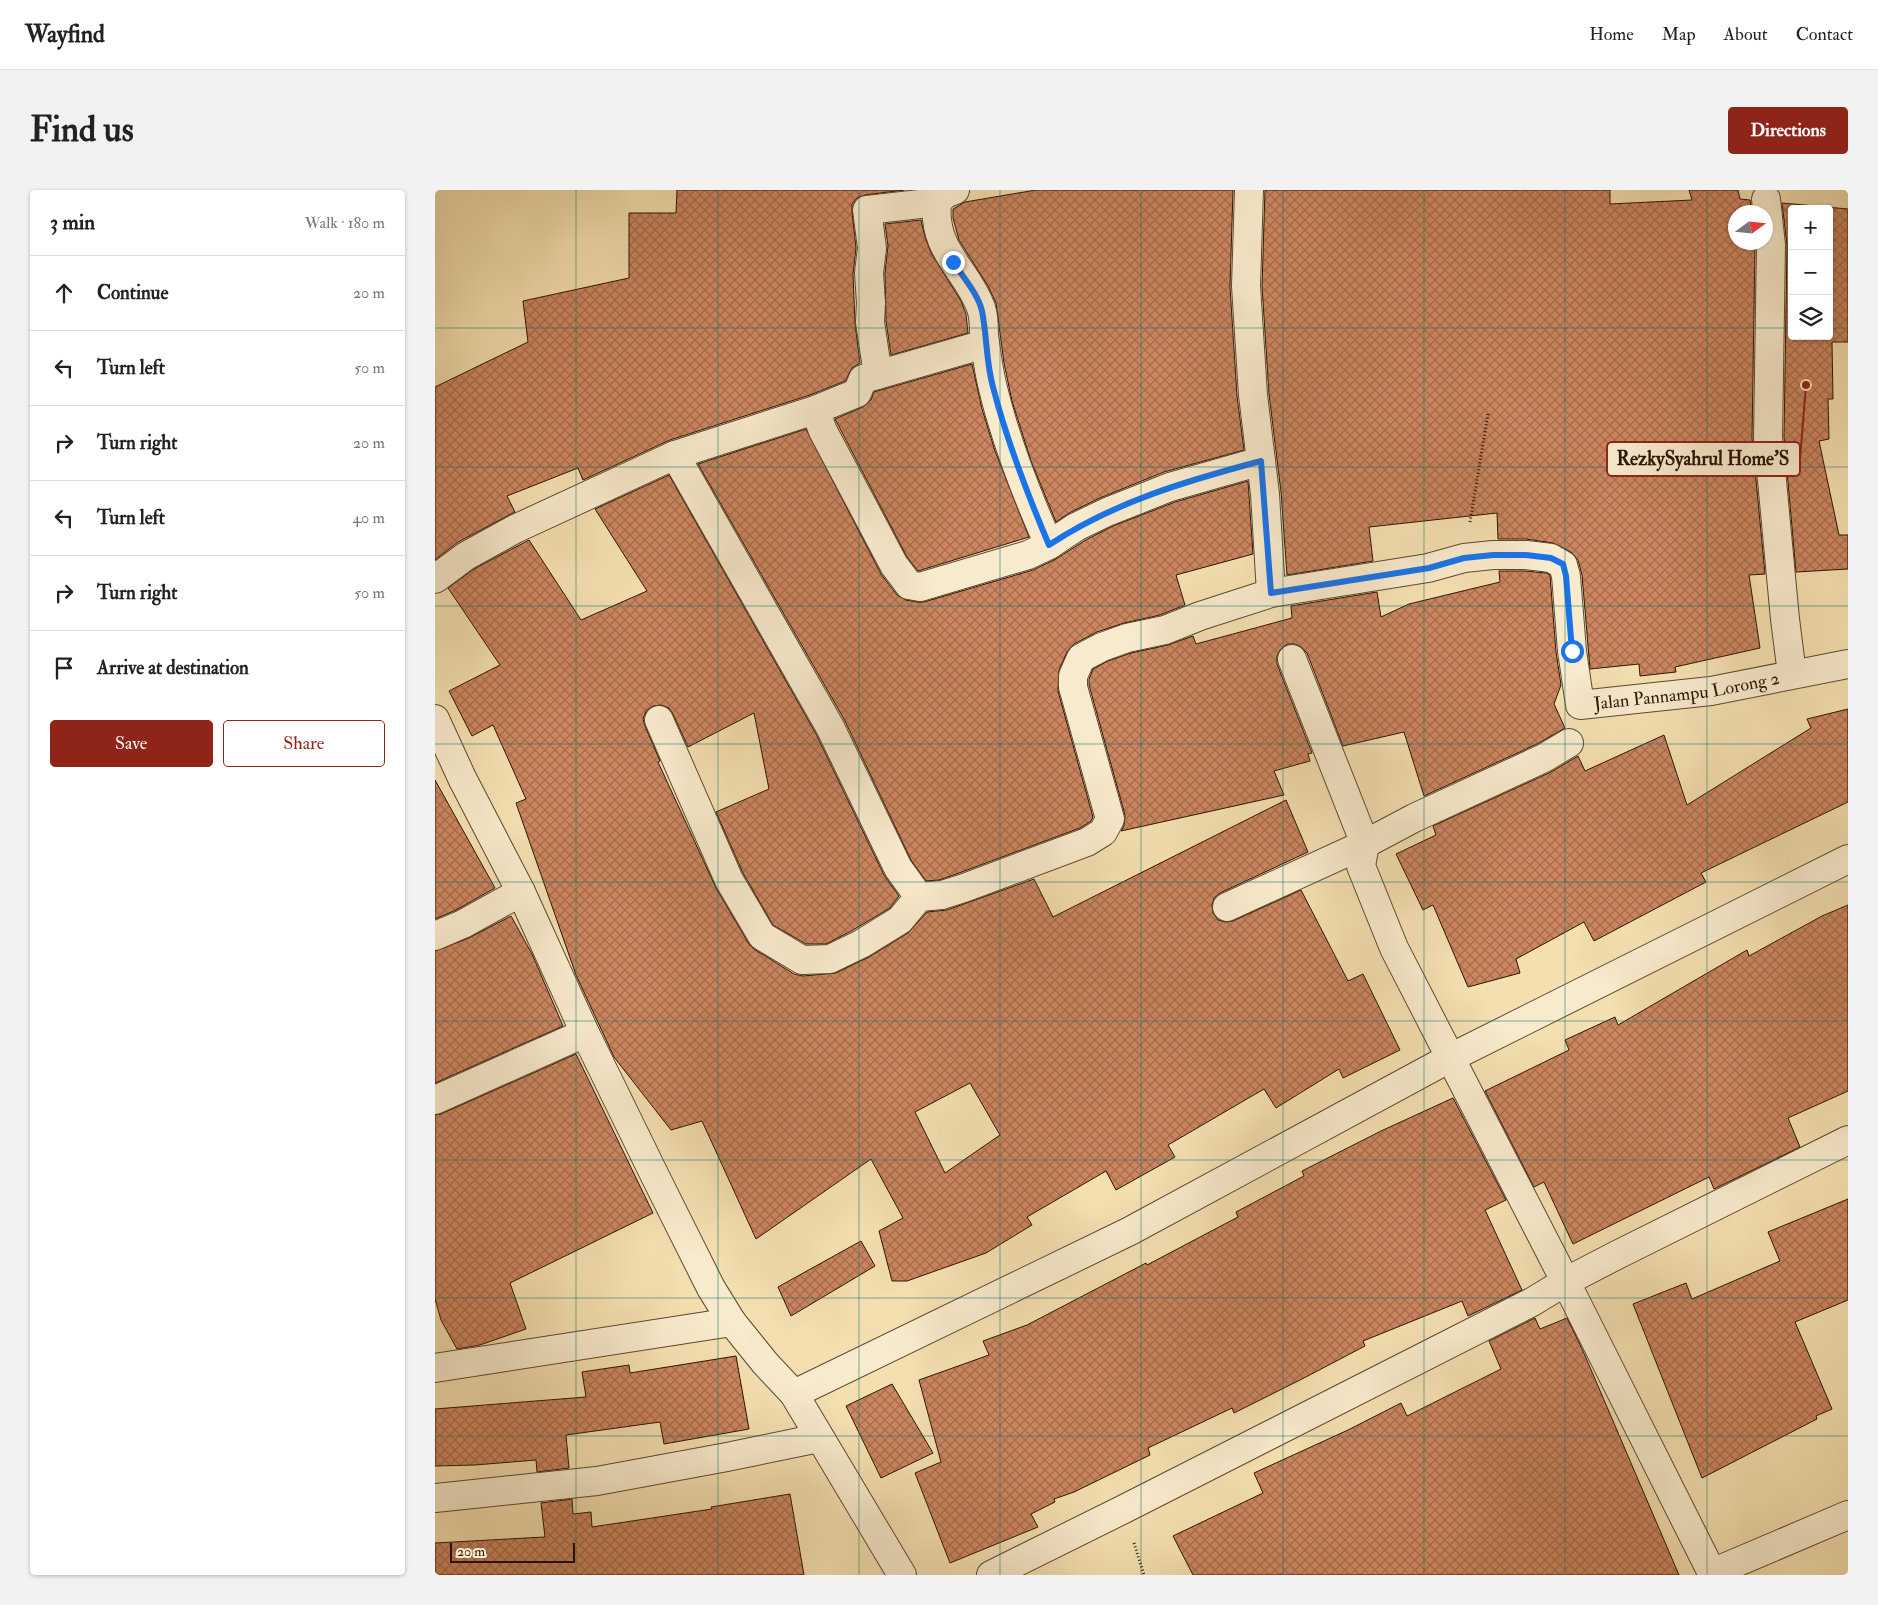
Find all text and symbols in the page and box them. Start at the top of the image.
text: Wayfind [25,19,105,50]
text: Home [1589,23,1634,46]
text: Map [1662,23,1696,46]
text: About [1724,23,1768,46]
text: Contact [1796,23,1853,46]
button: Directions [1728,107,1848,154]
text: Find us [30,108,134,152]
north arrow [1728,205,1773,250]
map controls [1788,205,1833,340]
button: + [1788,205,1833,250]
text: 3 min [50,209,95,236]
text: Walk · 180 m [305,213,385,233]
button: − [1788,250,1833,295]
route end [942,251,965,274]
icon: ahead [50,279,78,307]
text: Continue [97,281,168,305]
text: 20 m [353,283,385,303]
button: layers [1788,295,1833,340]
icon: left [50,354,78,382]
text: Turn left [97,356,165,380]
text: 50 m [354,358,385,378]
icon: right [50,429,78,457]
text: Turn right [97,431,177,455]
text: 20 m [353,433,385,453]
callout: RezkySyahrul Home'S [1607,442,1800,476]
text: RezkySyahrul Home'S [1617,447,1789,472]
icon: left [50,504,78,532]
text: Turn left [97,506,165,530]
text: 40 m [352,508,385,528]
icon: right [50,579,78,607]
text: Turn right [97,581,177,605]
text: 50 m [354,583,385,603]
route start [1561,640,1584,663]
icon: arrive [50,654,78,682]
text: Arrive at destination [97,656,249,680]
street label: Jalan Pannampu Lorong 2 [1592,666,1781,715]
button: Save [50,720,213,767]
button: Share [223,720,385,767]
scale bar [450,1540,575,1563]
text: 20 m [457,1543,485,1560]

